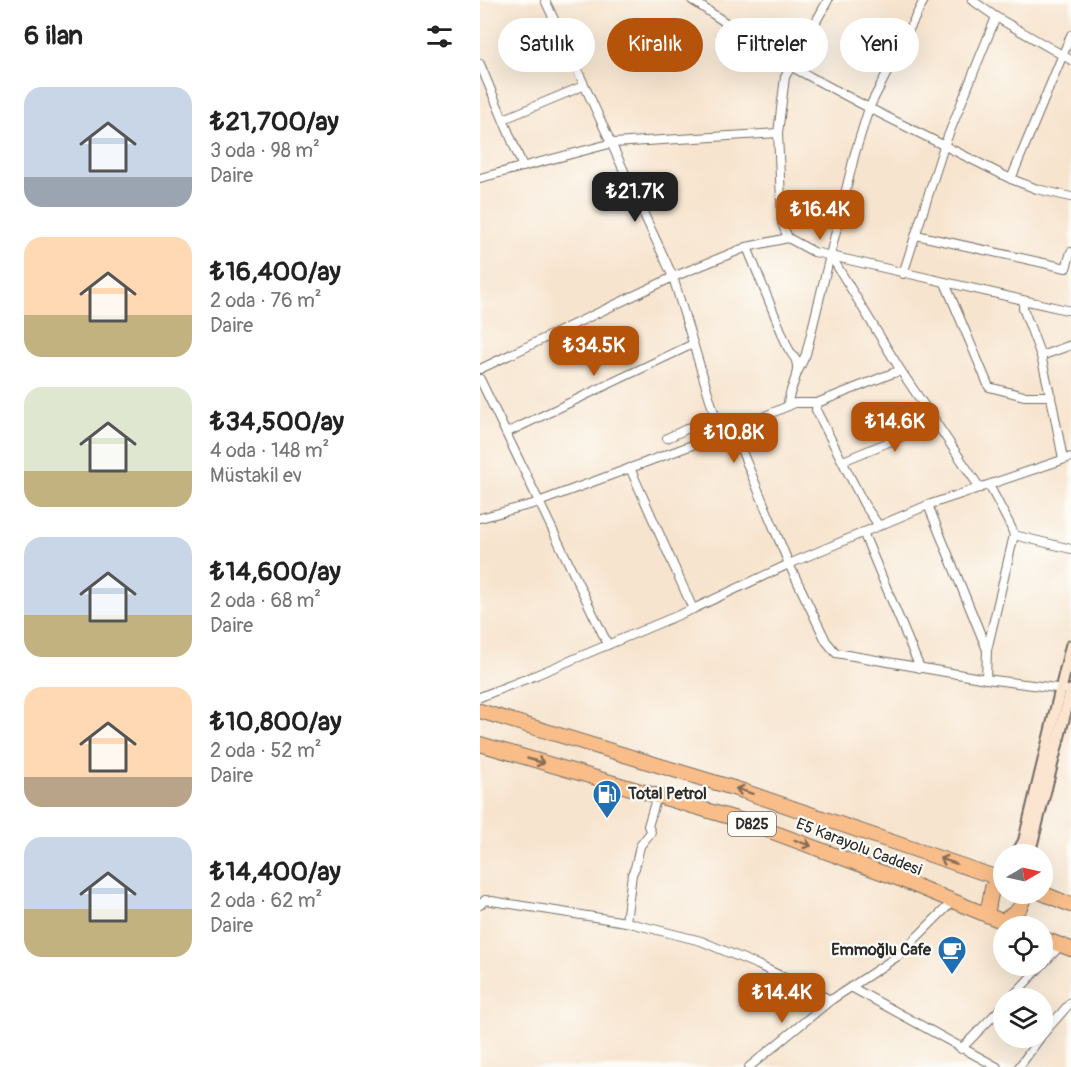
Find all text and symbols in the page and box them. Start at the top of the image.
chip: Satılık [498,18,595,72]
chip: Kiralık [607,18,703,72]
chip: Filtreler [715,18,828,72]
chip: Yeni [840,18,919,72]
text: 6 ilan [24,20,83,52]
icon: filters [423,20,456,53]
text: ₺21,700/ay [210,106,339,138]
icon: home [72,111,144,183]
text: 3 oda · 98 m² [210,138,320,163]
text: Daire [210,163,253,188]
pin: ₺21.7K [586,172,684,223]
text: ₺21.7K [606,179,664,204]
pin: ₺16.4K [771,190,869,241]
text: ₺16.4K [790,197,850,222]
text: ₺16,400/ay [210,256,341,288]
icon: home [72,261,144,333]
text: 2 oda · 76 m² [210,288,322,313]
text: Daire [210,313,253,338]
pin: ₺34.5K [545,326,643,377]
text: ₺34.5K [563,333,625,358]
pin: ₺14.6K [846,402,944,453]
text: ₺34,500/ay [210,406,344,438]
text: ₺14.6K [865,409,925,434]
icon: home [72,411,144,483]
pin: ₺10.8K [685,413,783,464]
text: ₺10.8K [704,420,764,445]
text: 4 oda · 148 m² [210,438,329,463]
text: Müstakil ev [210,463,302,488]
text: ₺14,600/ay [210,556,341,588]
icon: home [72,561,144,633]
text: 2 oda · 68 m² [210,588,321,613]
text: Daire [210,613,253,638]
text: ₺10,800/ay [210,706,341,738]
icon: home [72,711,144,783]
text: 2 oda · 52 m² [210,738,321,763]
one-way arrow [526,756,545,767]
text: Daire [210,763,253,788]
fuel station icon: Total Petrol [591,778,623,820]
place label: Total Petrol [627,784,707,804]
one-way arrow [735,785,754,796]
road number: D825 [728,812,776,836]
street label: E5 Karayolu Caddesi [793,814,925,880]
one-way arrow [793,839,811,850]
north arrow [993,844,1053,904]
map controls [993,844,1053,1048]
one-way arrow [939,854,958,865]
text: ₺14,400/ay [210,856,341,888]
icon: home [72,861,144,933]
text: 2 oda · 62 m² [210,888,322,913]
text: Daire [210,913,253,938]
button: locate [993,916,1053,976]
cafe icon: Emmoğlu Cafe [936,934,968,976]
place label: Emmoğlu Cafe [831,940,932,960]
pin: ₺14.4K [733,973,831,1024]
text: ₺14.4K [752,980,812,1005]
button: layers [993,988,1053,1048]

